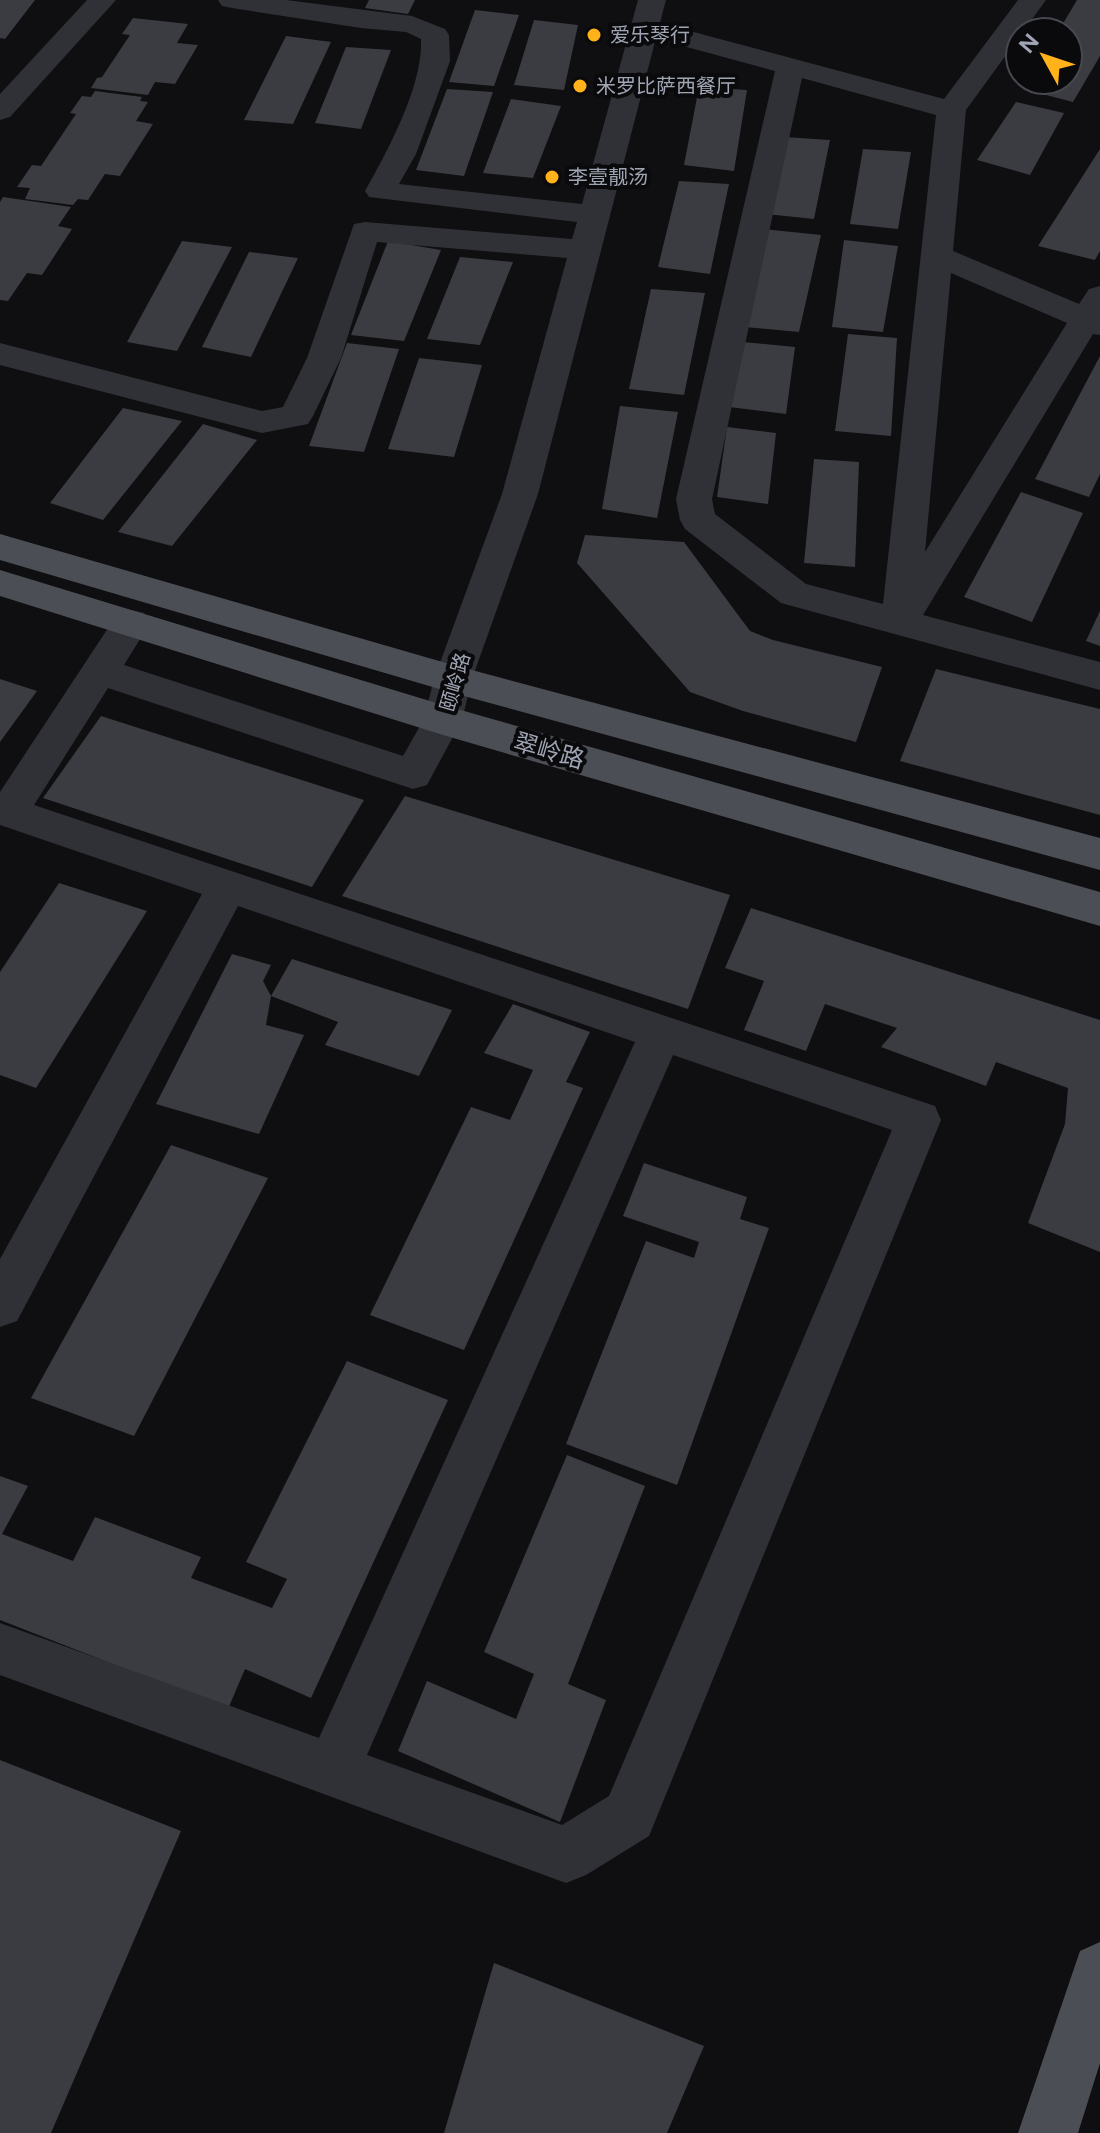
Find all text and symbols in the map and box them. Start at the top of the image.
north arrow [1004,16,1084,96]
place label: 爱乐琴行 [610,23,690,47]
marker: 爱乐琴行 [585,26,603,44]
text: N [1013,28,1045,59]
place label: 米罗比萨西餐厅 [596,74,736,98]
marker: 米罗比萨西餐厅 [571,77,589,95]
place label: 李壹靓汤 [568,165,648,189]
marker: 李壹靓汤 [543,168,561,186]
street label: 颐岭路 [435,650,475,714]
street label: 翠岭路 [511,727,588,774]

